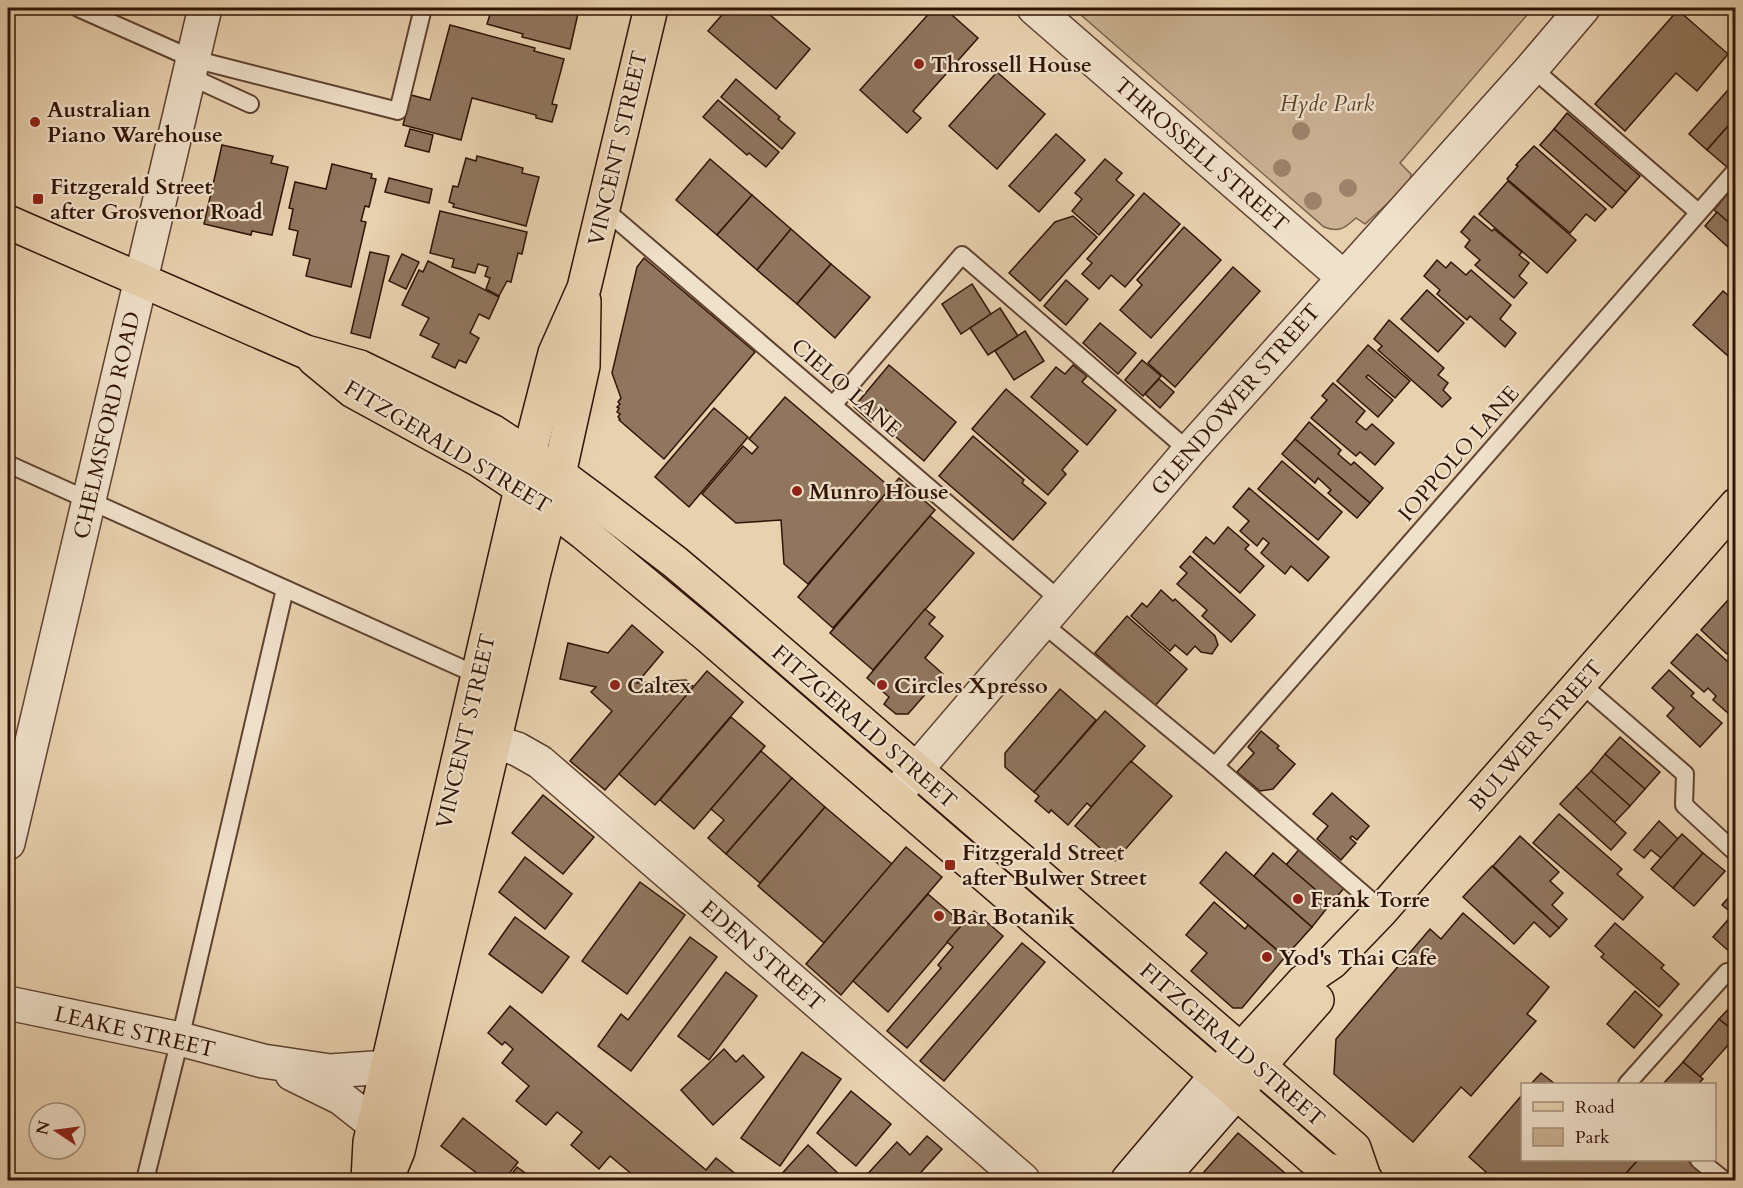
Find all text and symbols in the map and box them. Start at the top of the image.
street label: VINCENT STREET [581,48,655,249]
place label: Throssell House [931,50,1092,80]
marker: Throssell House [912,57,926,71]
street label: THROSSELL STREET [1107,70,1295,239]
park label: Hyde Park [1280,89,1374,119]
place label: Australian Piano Warehouse [47,95,223,150]
marker: Australian Piano Warehouse [28,115,42,129]
place label: Fitzgerald Street after Grosvenor Road [50,172,263,227]
marker: Fitzgerald Street after Grosvenor Road [31,192,45,206]
street label: GLENDOWER STREET [1144,297,1327,502]
street label: CHELMSFORD ROAD [66,309,148,542]
street label: CIELO LANE [785,331,908,444]
street label: FITZGERALD STREET [338,373,557,521]
street label: IOPPOLO LANE [1391,379,1526,528]
place label: Munro House [809,477,949,507]
marker: Munro House [790,484,804,498]
street label: VINCENT STREET [429,631,503,832]
street label: FITZGERALD STREET [765,638,963,816]
street label: BULWER STREET [1462,654,1610,818]
place label: Caltex [627,671,692,701]
place label: Circles Xpresso [894,671,1048,701]
marker: Caltex [608,678,622,692]
marker: Circles Xpresso [875,678,889,692]
place label: Fitzgerald Street after Bulwer Street [962,838,1147,893]
marker: Fitzgerald Street after Bulwer Street [943,858,957,872]
place label: Frank Torre [1310,885,1430,915]
marker: Frank Torre [1291,892,1305,906]
street label: EDEN STREET [694,893,831,1018]
place label: Bar Botanik [951,902,1075,932]
marker: Bar Botanik [932,909,946,923]
place label: Yod's Thai Cafe [1279,943,1437,973]
marker: Yod's Thai Cafe [1260,950,1274,964]
street label: FITZGERALD STREET [1133,956,1331,1134]
street label: LEAKE STREET [51,999,218,1065]
legend [1521,1083,1716,1161]
text: Road [1575,1095,1615,1120]
north arrow [27,1101,87,1161]
text: N [31,1119,56,1137]
text: Park [1575,1125,1610,1150]

